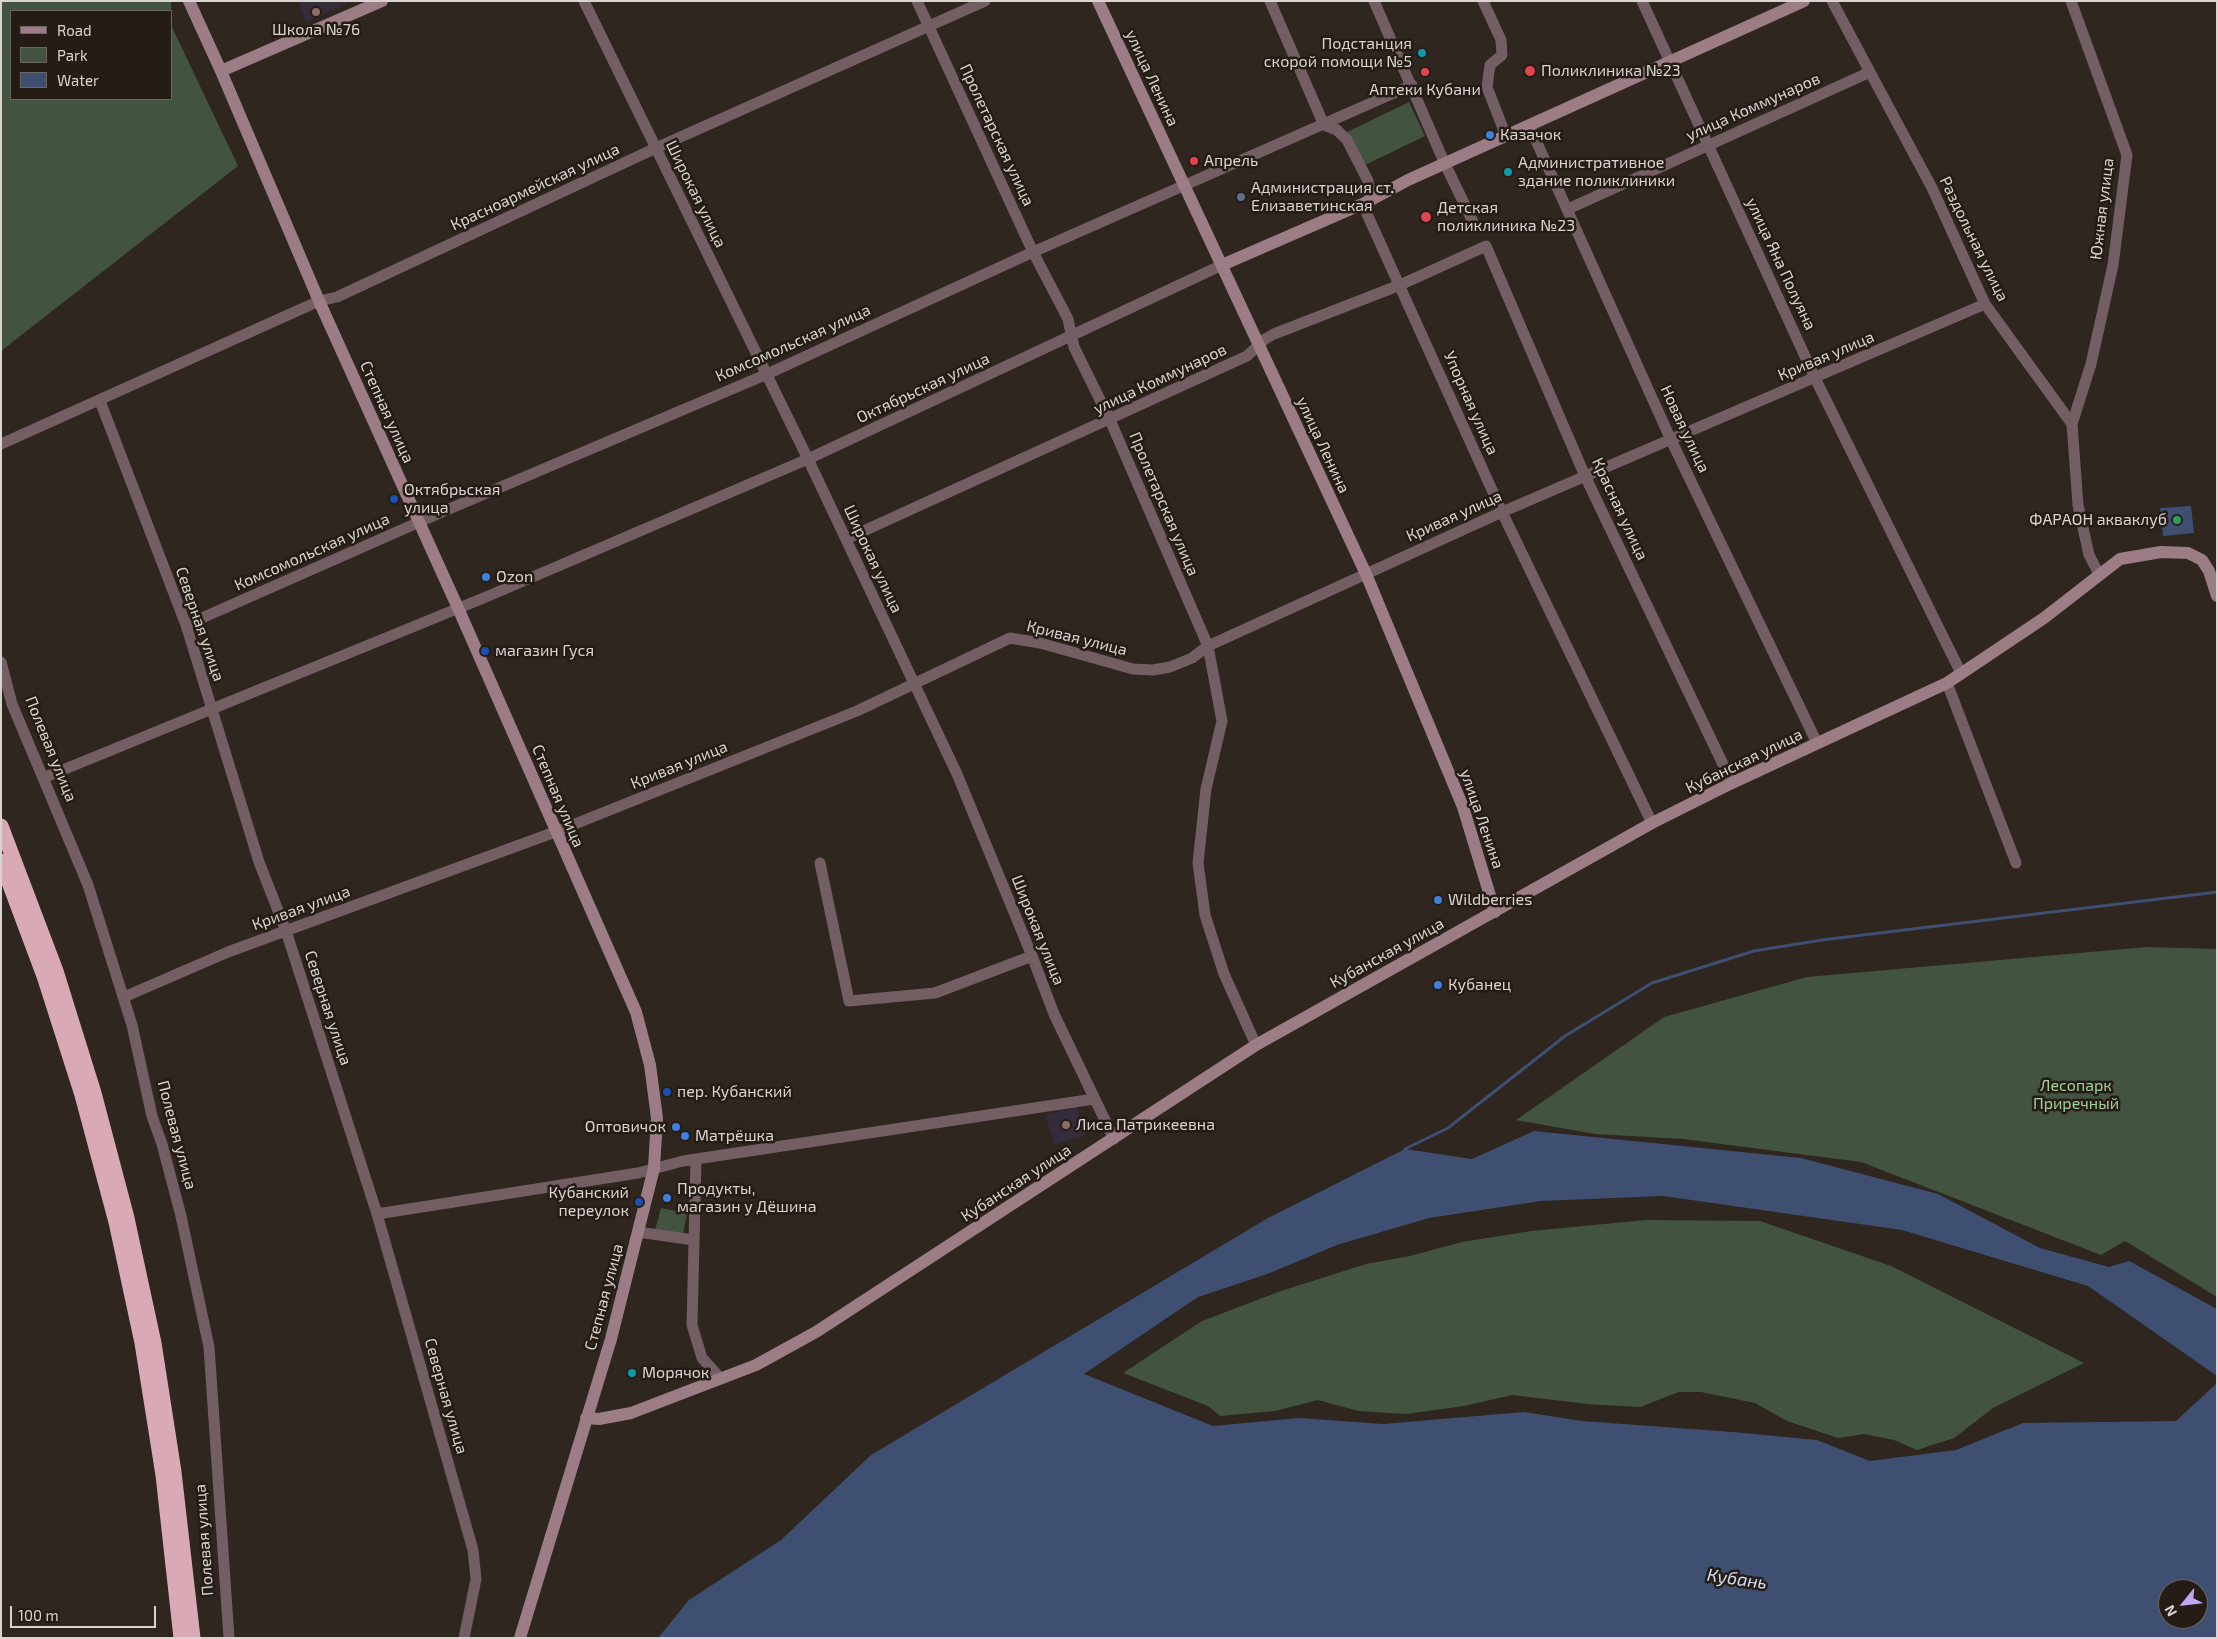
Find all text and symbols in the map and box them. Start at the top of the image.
marker: Школа №76 [310,6,322,18]
legend [10,10,172,100]
place label: Школа №76 [272,20,360,40]
text: Road [57,21,92,39]
street label: улица Ленина [1121,27,1183,129]
place label: Подстанция скорой помощи №5 [1264,34,1412,72]
text: Park [57,46,88,64]
marker: Подстанция скорой помощи №5 [1416,47,1428,59]
street label: Пролетарская улица [956,61,1038,209]
place label: Поликлиника №23 [1541,61,1681,81]
marker: Поликлиника №23 [1523,64,1537,78]
marker: Аптеки Кубани [1419,66,1431,78]
street label: улица Коммунаров [1683,69,1823,145]
text: Water [57,71,99,89]
place label: Аптеки Кубани [1369,80,1481,100]
place label: Казачок [1500,125,1561,145]
marker: Казачок [1484,129,1496,141]
street label: Широкая улица [662,137,730,251]
street label: Красноармейская улица [447,139,623,235]
place label: Апрель [1204,151,1258,171]
place label: Административное здание поликлиники [1518,153,1675,191]
marker: Апрель [1188,155,1200,167]
street label: Южная улица [2086,157,2118,261]
marker: Административное здание поликлиники [1502,166,1514,178]
street label: Раздольная улица [1935,173,2013,305]
place label: Администрация ст. Елизаветинская [1251,178,1394,216]
marker: Администрация ст. Елизаветинская [1235,191,1247,203]
street label: улица Яна Полуяна [1742,195,1820,333]
place label: Детская поликлиника №23 [1437,198,1575,236]
marker: Детская поликлиника №23 [1419,210,1433,224]
street label: Комсомольская улица [712,300,874,386]
street label: Кривая улица [1775,327,1877,385]
street label: улица Коммунаров [1090,340,1230,418]
street label: Упорная улица [1440,348,1502,458]
street label: Октябрьская улица [853,349,993,427]
street label: Степная улица [356,358,418,466]
street label: Новая улица [1656,382,1714,476]
street label: улица Ленина [1292,394,1354,496]
street label: Пролетарская улица [1125,429,1203,579]
street label: Красная улица [1588,455,1652,563]
place label: Октябрьская улица [404,480,501,518]
street label: Кривая улица [1403,486,1505,546]
marker: Октябрьская улица [388,493,400,505]
street label: Широкая улица [840,502,906,616]
street label: Комсомольская улица [231,509,393,595]
place label: ФАРАОН акваклуб [2029,510,2167,530]
marker: ФАРАОН акваклуб [2171,514,2183,526]
street label: Северная улица [171,564,229,684]
place label: Ozon [496,567,533,587]
marker: Ozon [480,571,492,583]
street label: Кривая улица [1025,616,1129,660]
place label: магазин Гуся [495,641,594,661]
marker: магазин Гуся [479,645,491,657]
street label: Полевая улица [21,693,81,805]
street label: Кубанская улица [1683,724,1805,798]
street label: Кривая улица [628,737,730,793]
street label: Степная улица [528,742,588,850]
street label: улица Ленина [1456,767,1508,871]
street label: Широкая улица [1007,872,1069,988]
street label: Кривая улица [249,881,353,935]
place label: Wildberries [1448,890,1532,910]
marker: Wildberries [1432,894,1444,906]
street label: Кубанская улица [1327,914,1447,992]
street label: Северная улица [300,948,356,1068]
place label: Кубанец [1448,975,1511,995]
marker: Кубанец [1432,979,1444,991]
park label: Лесопарк Приречный [2033,1076,2119,1114]
street label: Полевая улица [153,1078,201,1192]
place label: пер. Кубанский [677,1082,792,1102]
marker: пер. Кубанский [661,1086,673,1098]
place label: Лиса Патрикеевна [1076,1115,1215,1135]
place label: Оптовичок [585,1117,666,1137]
marker: Лиса Патрикеевна [1060,1119,1072,1131]
marker: Оптовичок [670,1121,682,1133]
place label: Матрёшка [695,1126,774,1146]
marker: Матрёшка [679,1130,691,1142]
street label: Кубанская улица [957,1140,1075,1226]
place label: Продукты, магазин у Дёшина [677,1179,816,1217]
place label: Кубанский переулок [549,1183,629,1221]
marker: Продукты, магазин у Дёшина [661,1192,673,1204]
marker: Кубанский переулок [633,1196,645,1208]
street label: Степная улица [581,1242,627,1352]
street label: Северная улица [420,1336,472,1456]
place label: Морячок [642,1363,709,1383]
marker: Морячок [626,1367,638,1379]
street label: Полевая улица [191,1483,217,1597]
water label: Кубань [1706,1564,1768,1594]
north arrow [2158,1579,2208,1629]
scale bar [12,1596,159,1628]
text: N [2160,1602,2180,1620]
text: 100 m [18,1606,59,1624]

